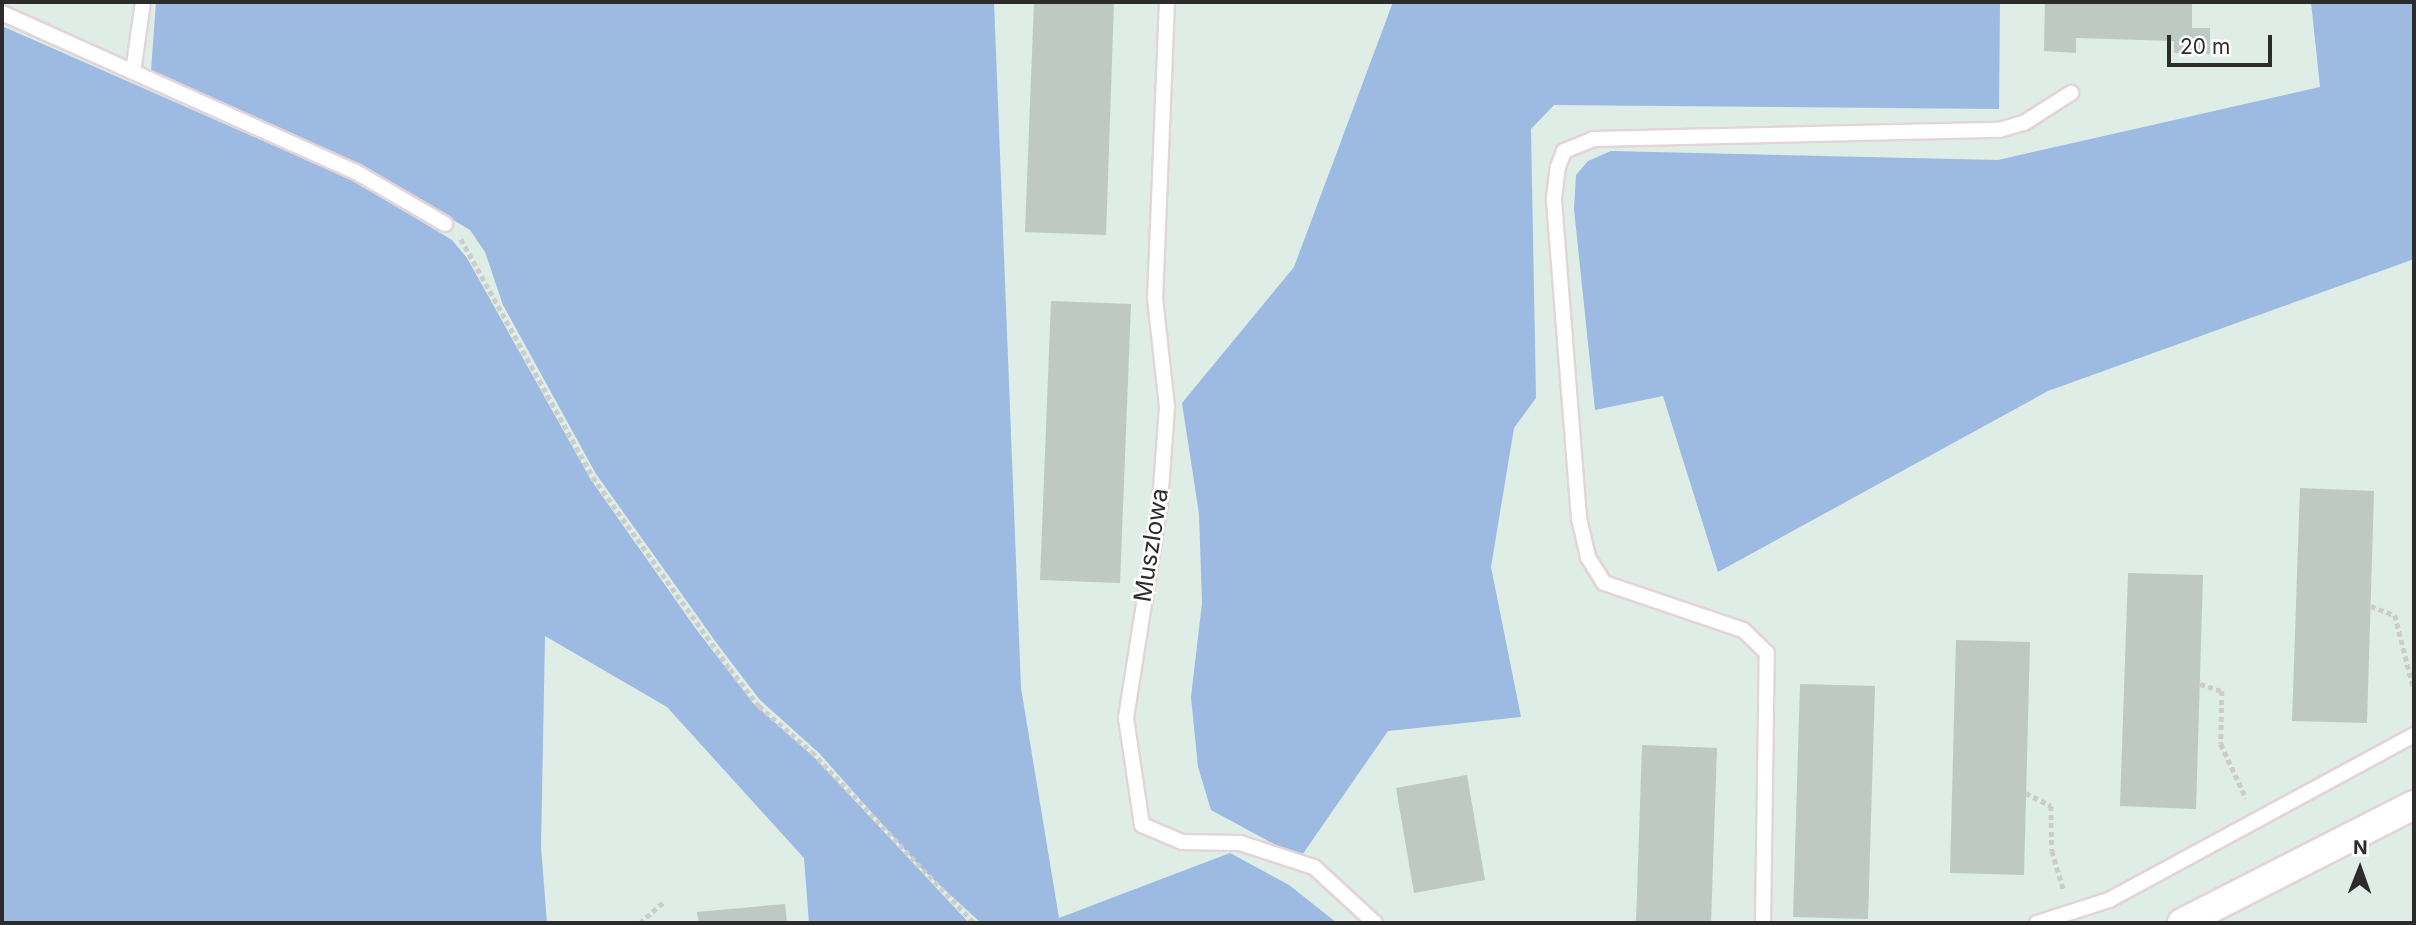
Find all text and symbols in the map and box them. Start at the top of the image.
scale bar [2171,21,2276,65]
text: 20 m [2180,34,2230,59]
street label: Muszlowa [1128,486,1174,604]
north arrow [2325,834,2395,904]
text: N [2353,836,2368,859]

